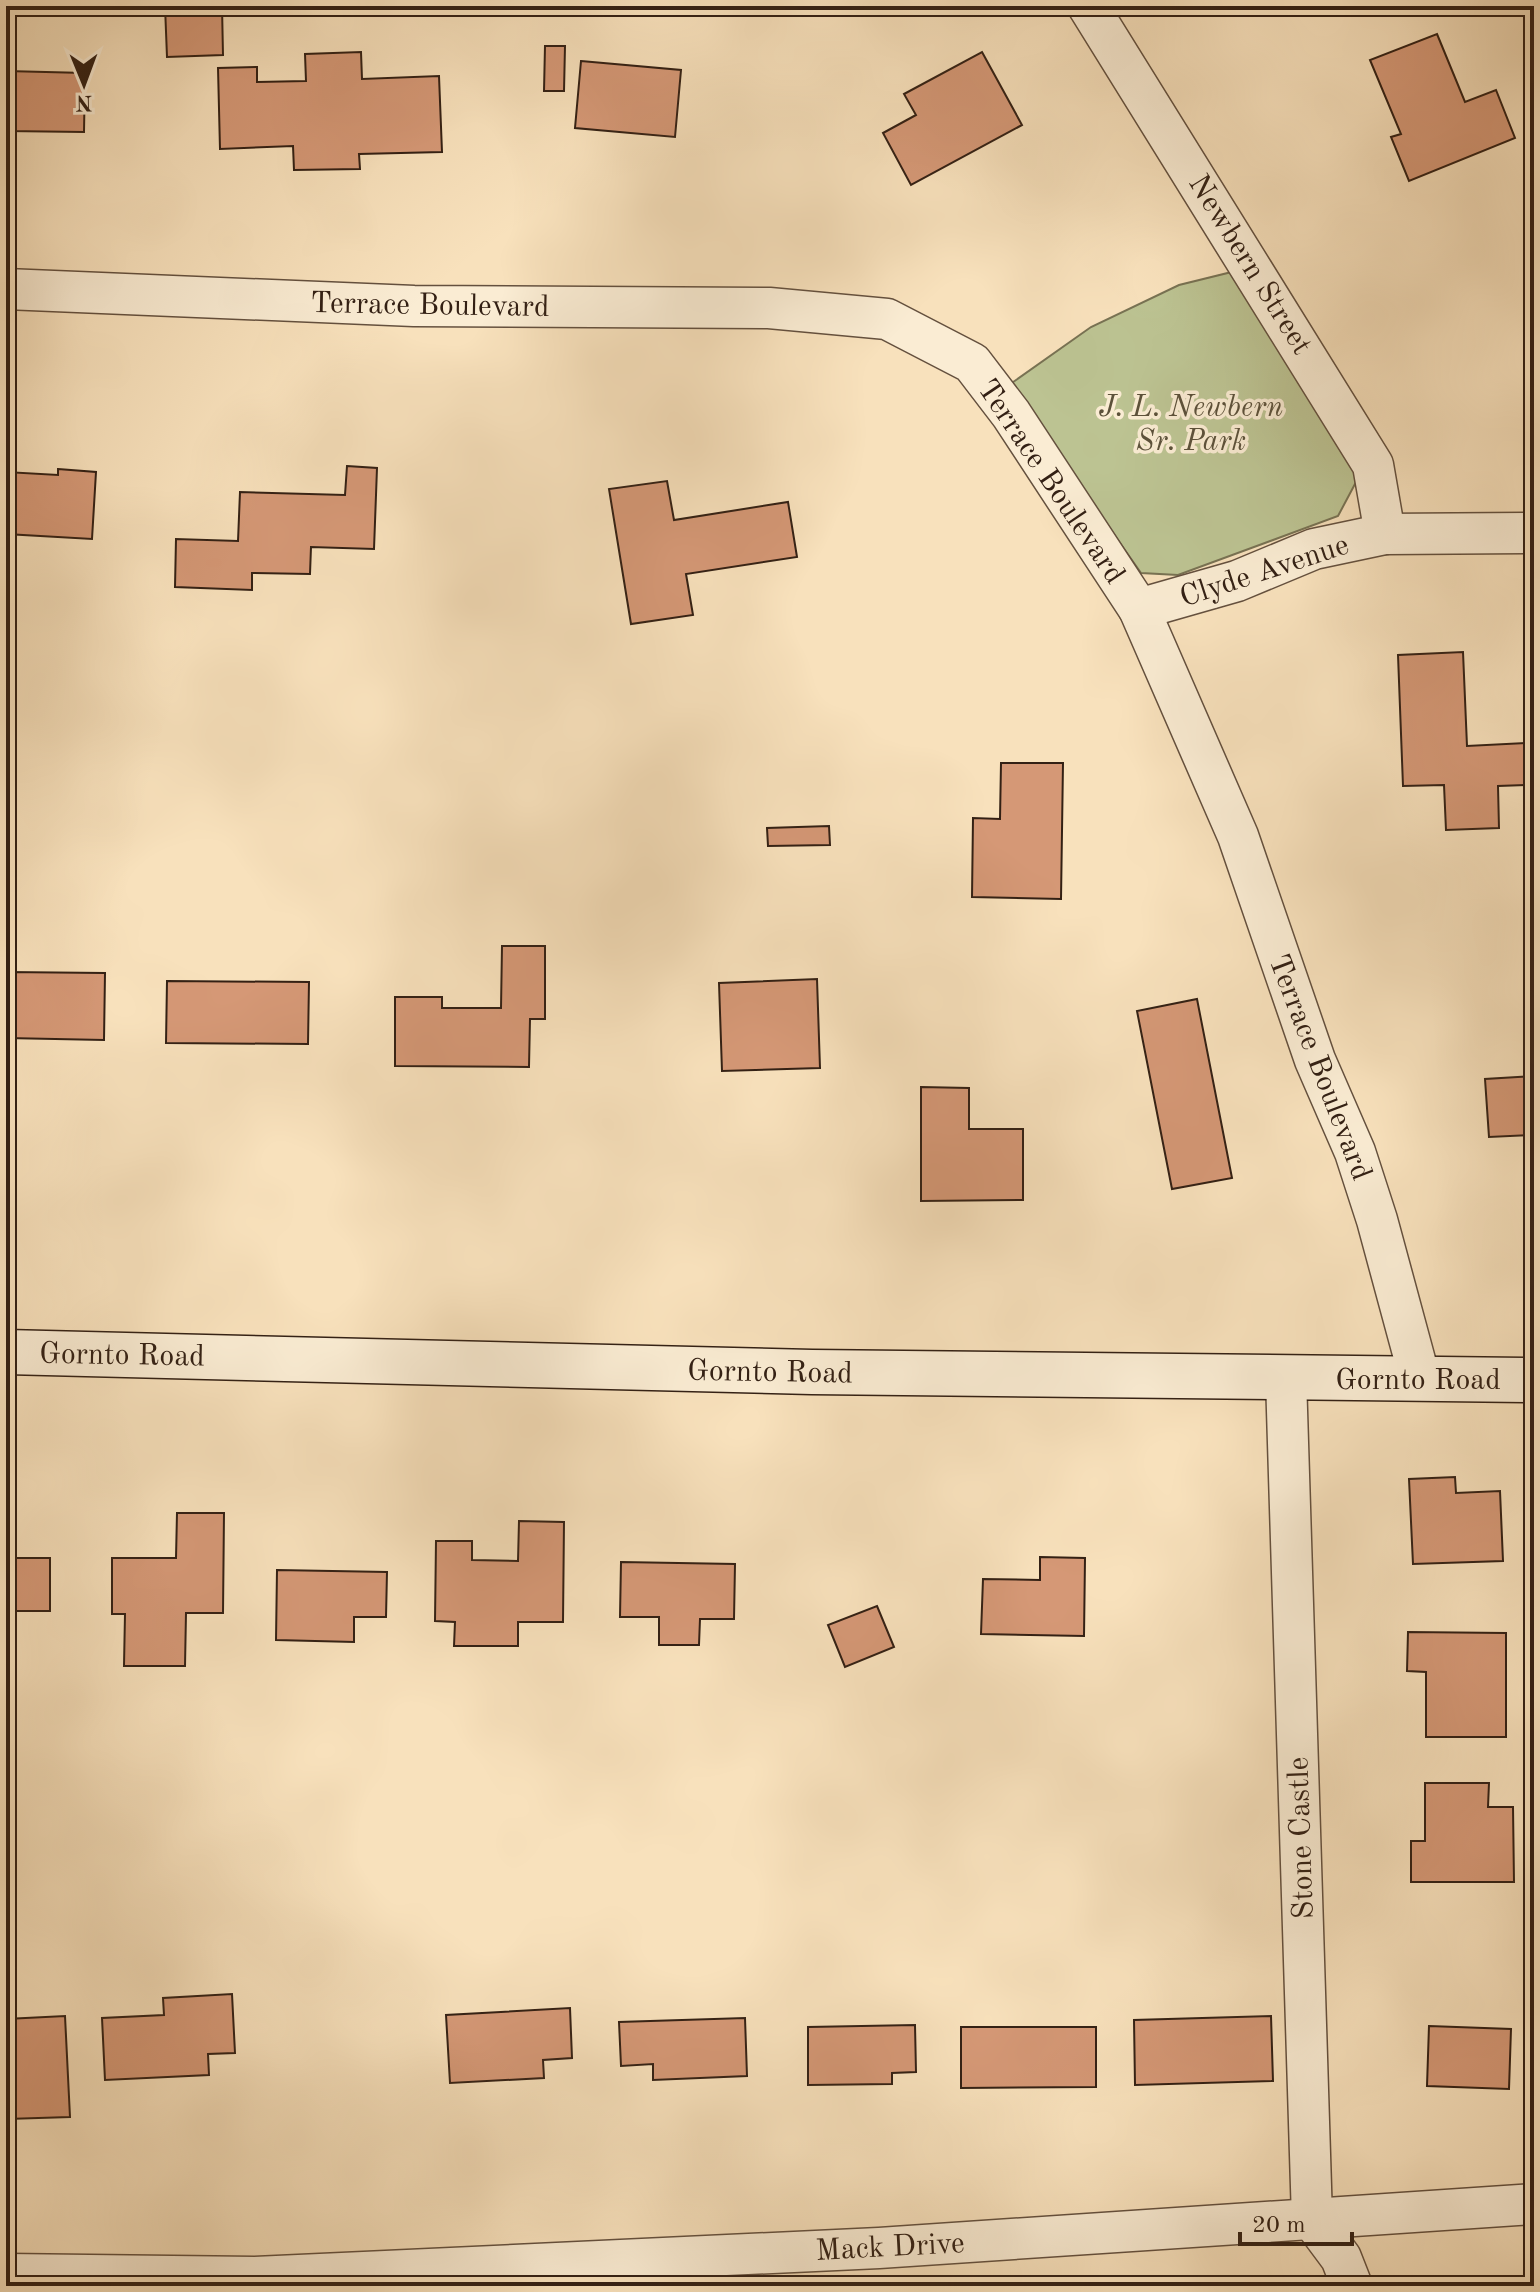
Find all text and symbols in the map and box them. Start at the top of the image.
north arrow [44,44,124,124]
text: N [76,91,93,113]
street label: Newbern Street [1182,170,1317,360]
street label: Terrace Boulevard [310,289,550,323]
street label: Terrace Boulevard [971,375,1130,590]
park label: J. L. Newbern Sr. Park [1099,393,1283,457]
street label: Clyde Avenue [1176,530,1353,613]
street label: Terrace Boulevard [1262,951,1376,1185]
street label: Gornto Road [39,1340,205,1372]
street label: Gornto Road [687,1357,853,1389]
street label: Gornto Road [1335,1366,1501,1396]
street label: Stone Castle [1284,1756,1320,1920]
scale bar [1240,2196,1352,2246]
text: 20 m [1252,2214,1306,2238]
street label: Mack Drive [815,2229,965,2267]

